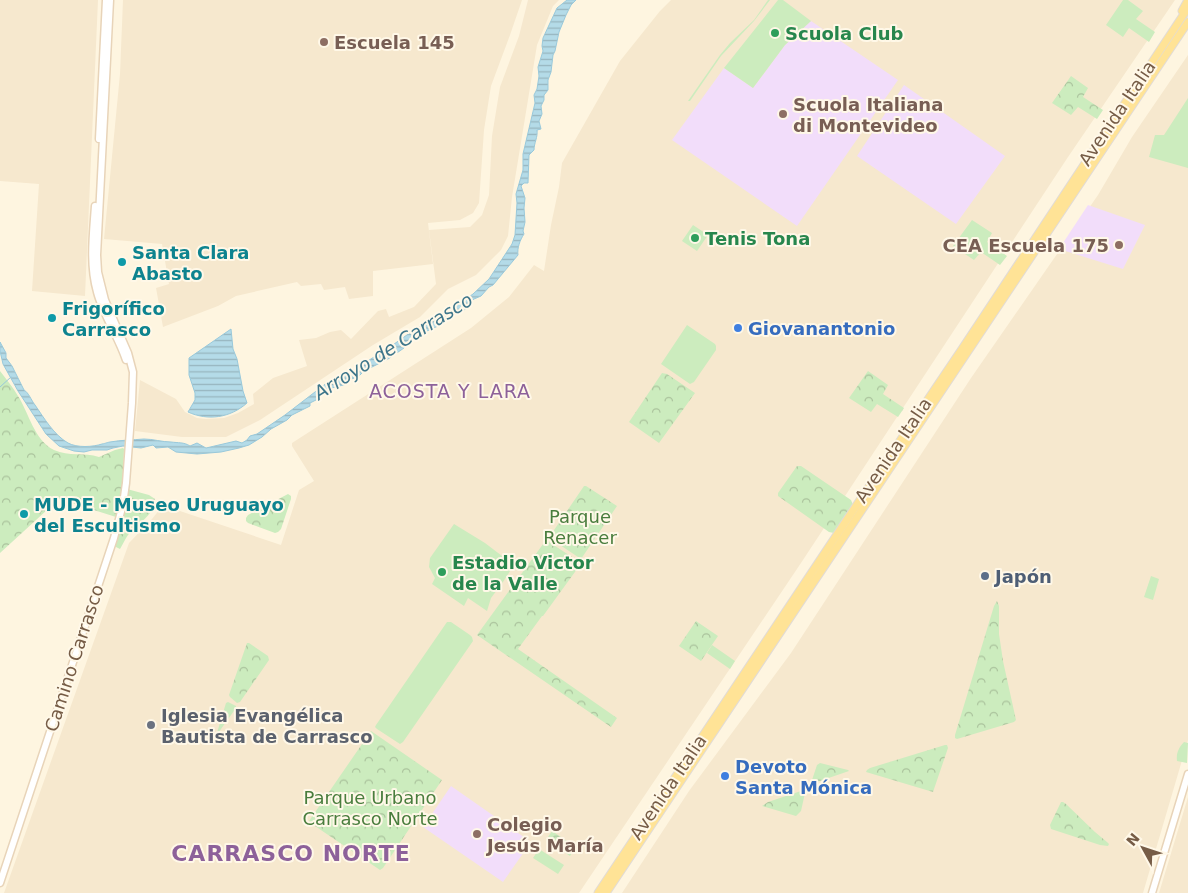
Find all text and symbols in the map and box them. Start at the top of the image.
place label: Scuola Club [785,23,904,44]
marker: Scuola Club [769,27,781,39]
place label: Escuela 145 [334,32,455,53]
marker: Escuela 145 [318,36,330,48]
street label: Avenida Italia [1074,57,1160,169]
place label: Scuola Italiana di Montevideo [793,94,943,136]
marker: Scuola Italiana di Montevideo [777,108,789,120]
place label: Tenis Tona [705,228,810,249]
marker: Tenis Tona [689,232,701,244]
place label: CEA Escuela 175 [942,235,1109,256]
marker: CEA Escuela 175 [1113,239,1125,251]
place label: Santa Clara Abasto [132,242,250,284]
marker: Santa Clara Abasto [116,256,128,268]
water label: Arroyo de Carrasco [308,288,476,405]
place label: Frigorífico Carrasco [62,298,165,340]
marker: Frigorífico Carrasco [46,312,58,324]
place label: Giovanantonio [748,318,895,339]
marker: Giovanantonio [732,322,744,334]
district label: ACOSTA Y LARA [369,380,531,402]
street label: Avenida Italia [850,394,936,506]
place label: MUDE - Museo Uruguayo del Escultismo [34,494,284,536]
park label: Parque Renacer [543,506,617,548]
marker: MUDE - Museo Uruguayo del Escultismo [18,508,30,520]
place label: Estadio Victor de la Valle [452,552,594,594]
marker: Estadio Victor de la Valle [436,566,448,578]
place label: Japón [993,566,1052,587]
marker: Japón [979,570,991,582]
street label: Camino Carrasco [40,582,108,734]
place label: Iglesia Evangélica Bautista de Carrasco [161,705,373,747]
marker: Iglesia Evangélica Bautista de Carrasco [145,719,157,731]
street label: Avenida Italia [625,731,711,843]
place label: Devoto Santa Mónica [735,756,872,798]
marker: Devoto Santa Mónica [719,770,731,782]
park label: Parque Urbano Carrasco Norte [302,787,438,829]
place label: Colegio Jesús María [485,814,604,856]
north arrow [1118,823,1168,873]
marker: Colegio Jesús María [471,828,483,840]
text: N [1123,830,1143,849]
district label: CARRASCO NORTE [171,841,411,866]

